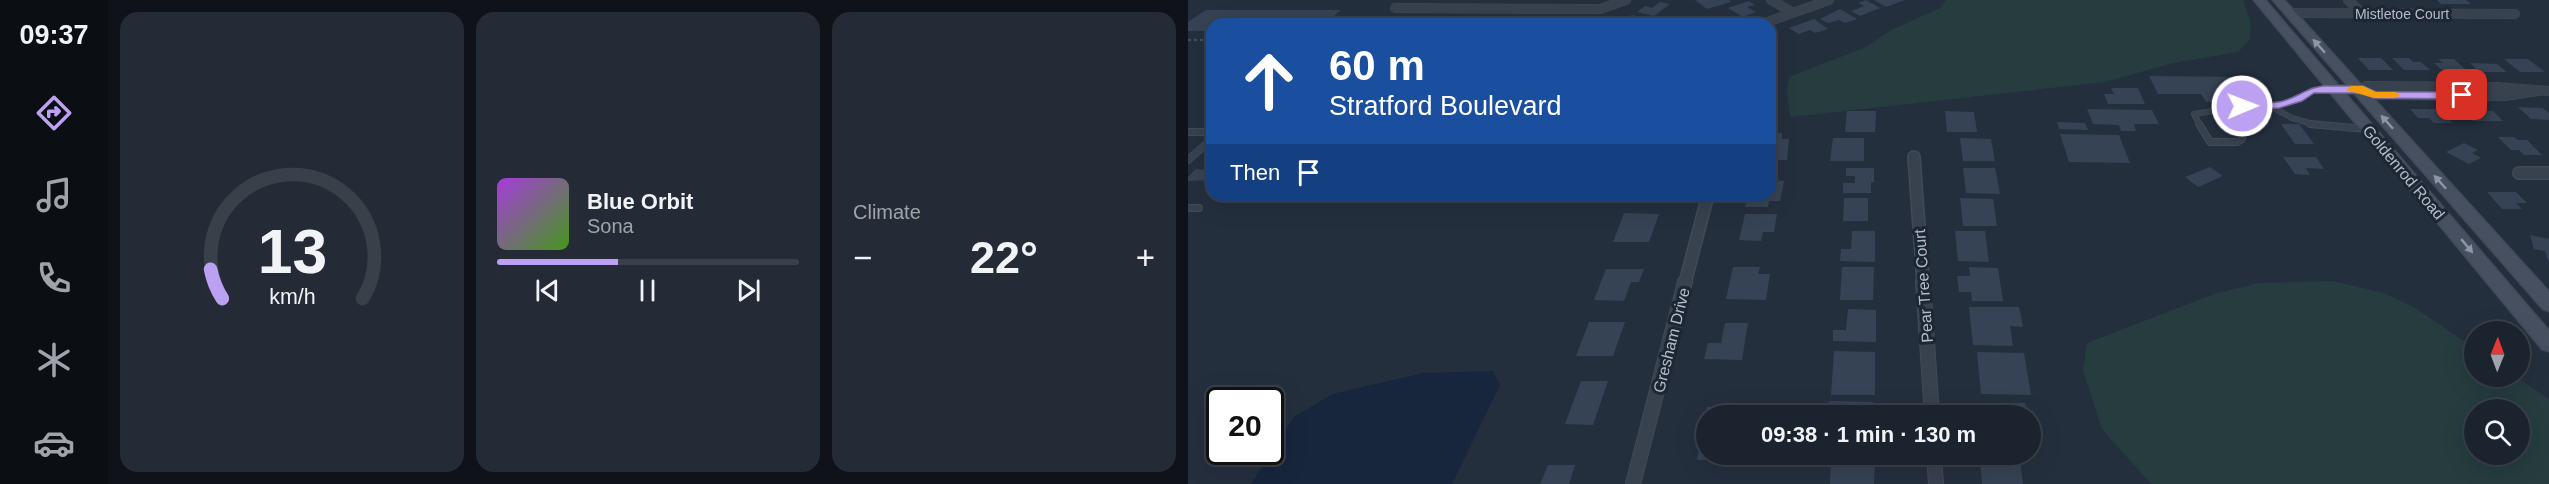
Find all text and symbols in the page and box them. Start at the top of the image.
street label: Mistletoe Court [2355,6,2449,22]
text: 09:37 [19,20,89,50]
one-way arrow [2313,39,2326,54]
icon: ahead [1230,42,1308,120]
text: 60 m [1329,42,1425,89]
pin [2436,69,2487,120]
position arrow [2210,74,2274,138]
icon: arrive [2445,78,2478,111]
text: Stratford Boulevard [1329,91,1562,121]
icon: directions [33,92,75,134]
one-way arrow [2381,115,2394,130]
street label: Goldenrod Road [2359,122,2448,223]
icon: arrive [1292,156,1325,189]
text: Then [1230,160,1280,185]
icon: music [33,174,75,216]
one-way arrow [2433,174,2447,189]
text: Blue Orbit [587,189,693,214]
text: Climate [853,201,921,223]
text: Sona [587,215,634,237]
text: 13 [257,217,327,286]
street label: Pear Tree Court [1911,228,1936,343]
text: 22° [970,232,1038,283]
one-way arrow [2460,238,2473,253]
text: − [853,239,872,276]
text: + [1136,239,1155,276]
icon: phone [33,257,75,299]
icon: previous [531,274,564,307]
icon: pause [631,274,664,307]
icon: next [732,274,765,307]
text: km/h [269,285,315,309]
street label: Gresham Drive [1650,286,1693,394]
north arrow [2464,321,2530,387]
map controls [2464,321,2530,465]
icon: climate [33,339,75,381]
speed limit sign: 20 [1206,387,1284,465]
button: search [2464,399,2530,465]
icon: car [33,422,75,464]
text: 09:38 · 1 min · 130 m [1761,422,1976,447]

